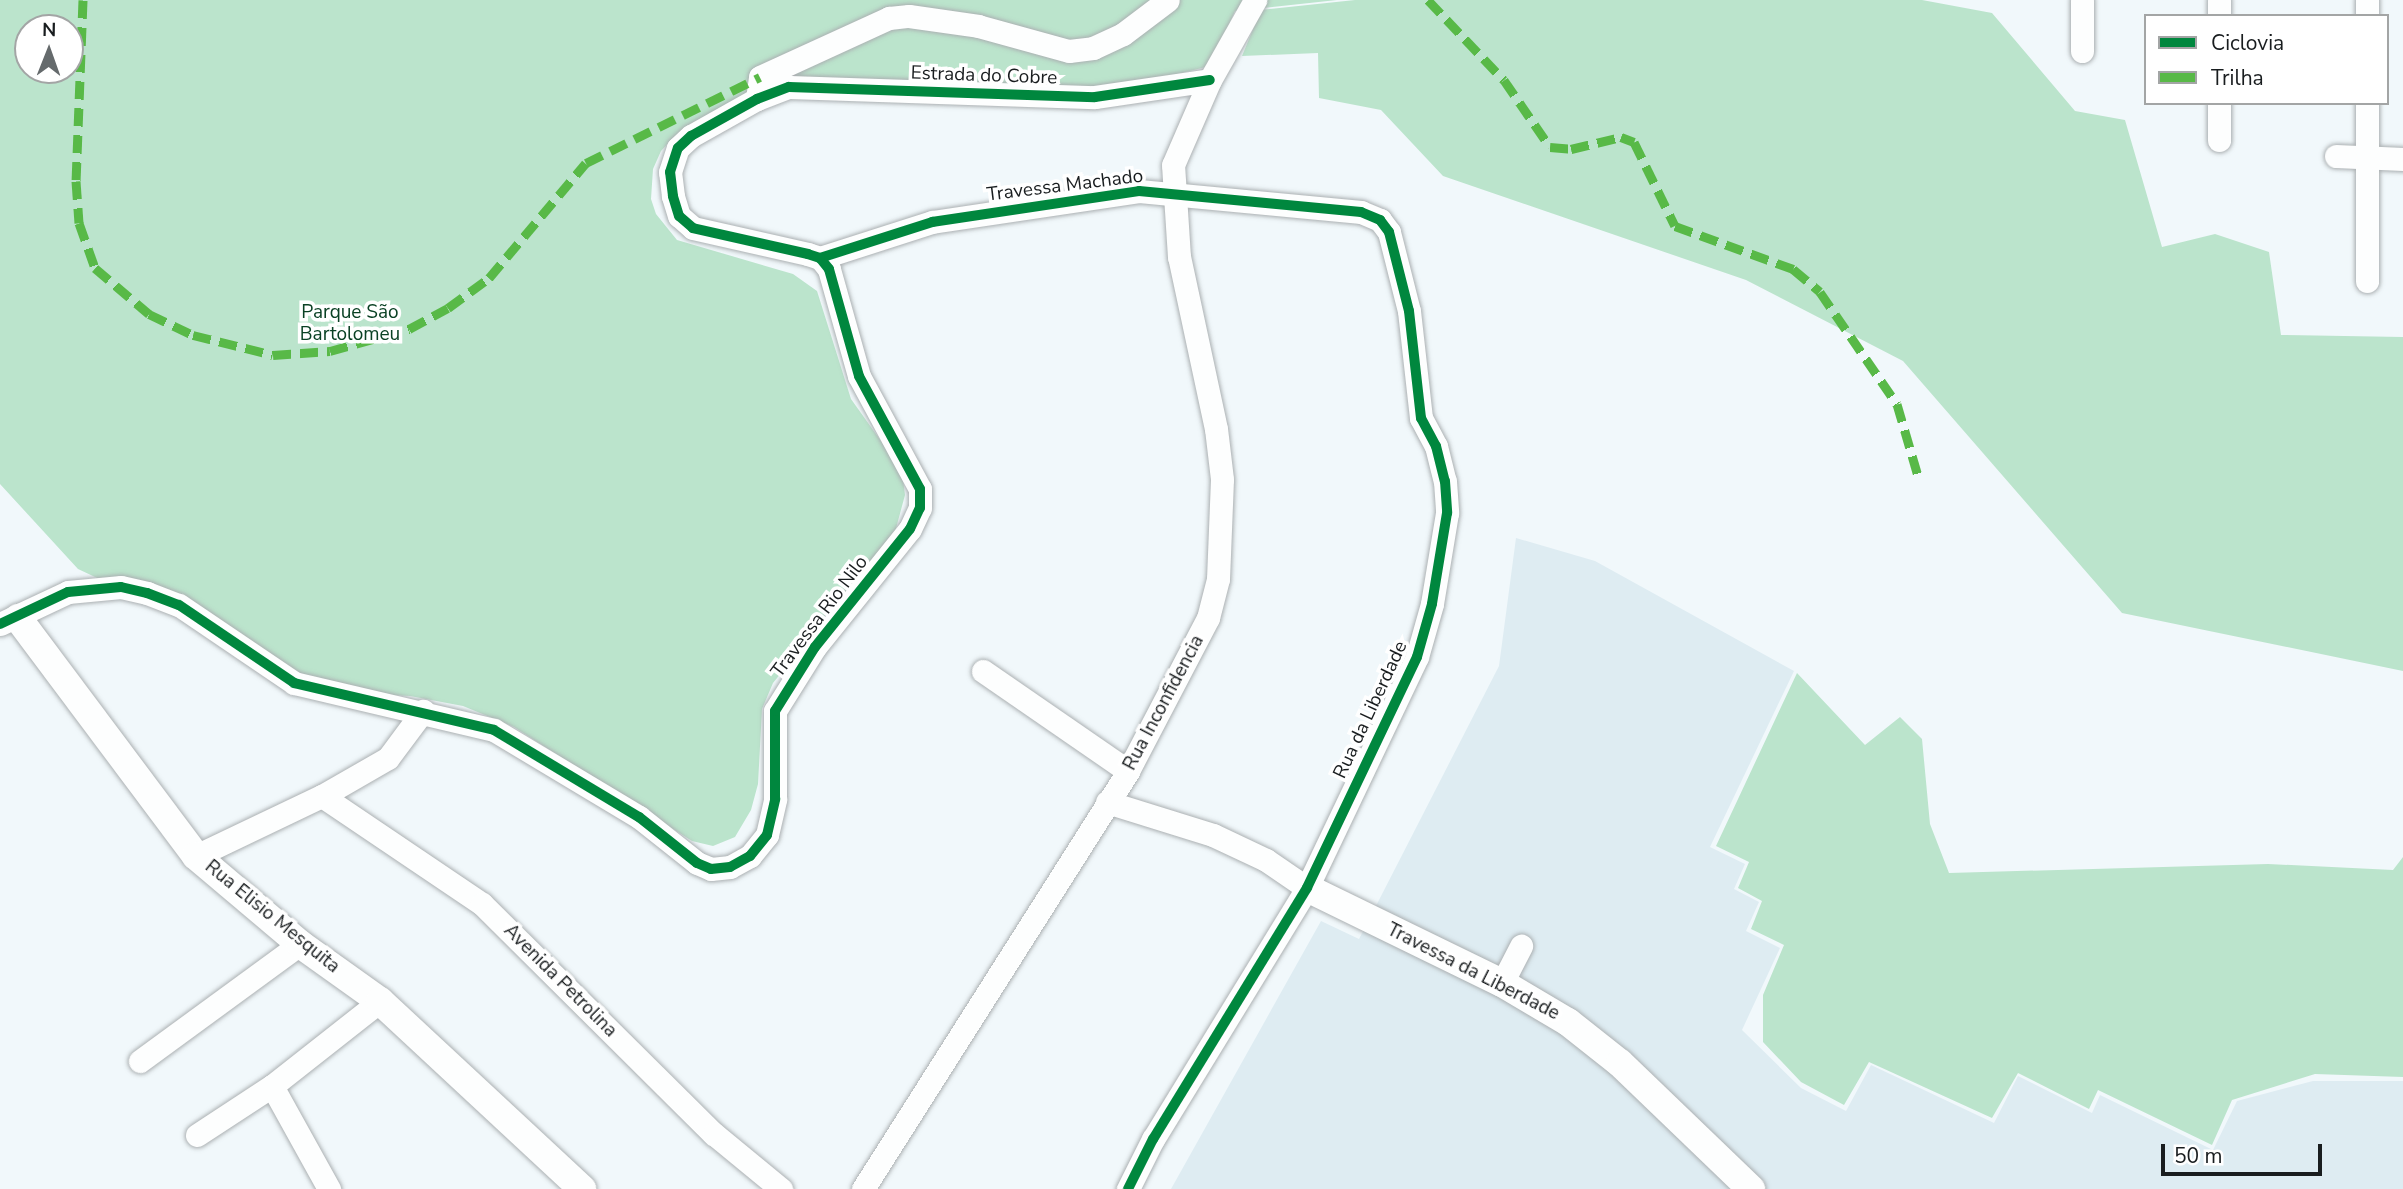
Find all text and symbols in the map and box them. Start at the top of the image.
north arrow [14,14,84,84]
legend [2144,14,2389,105]
text: N [42,17,57,43]
text: Ciclovia [2211,29,2284,57]
street label: Estrada do Cobre [910,62,1058,90]
text: Trilha [2211,64,2264,92]
street label: Travessa Machado [986,165,1144,207]
park label: Parque São Bartolomeu [300,302,400,346]
street label: Travessa Rio Nilo [767,552,873,682]
street label: Rua Inconfidencia [1119,632,1209,774]
street label: Rua da Liberdade [1329,638,1413,782]
street label: Rua Elisio Mesquita [200,856,344,978]
street label: Travessa da Liberdade [1383,919,1563,1025]
street label: Avenida Petrolina [499,920,621,1042]
scale bar [2165,1130,2326,1174]
text: 50 m [2174,1142,2223,1170]

